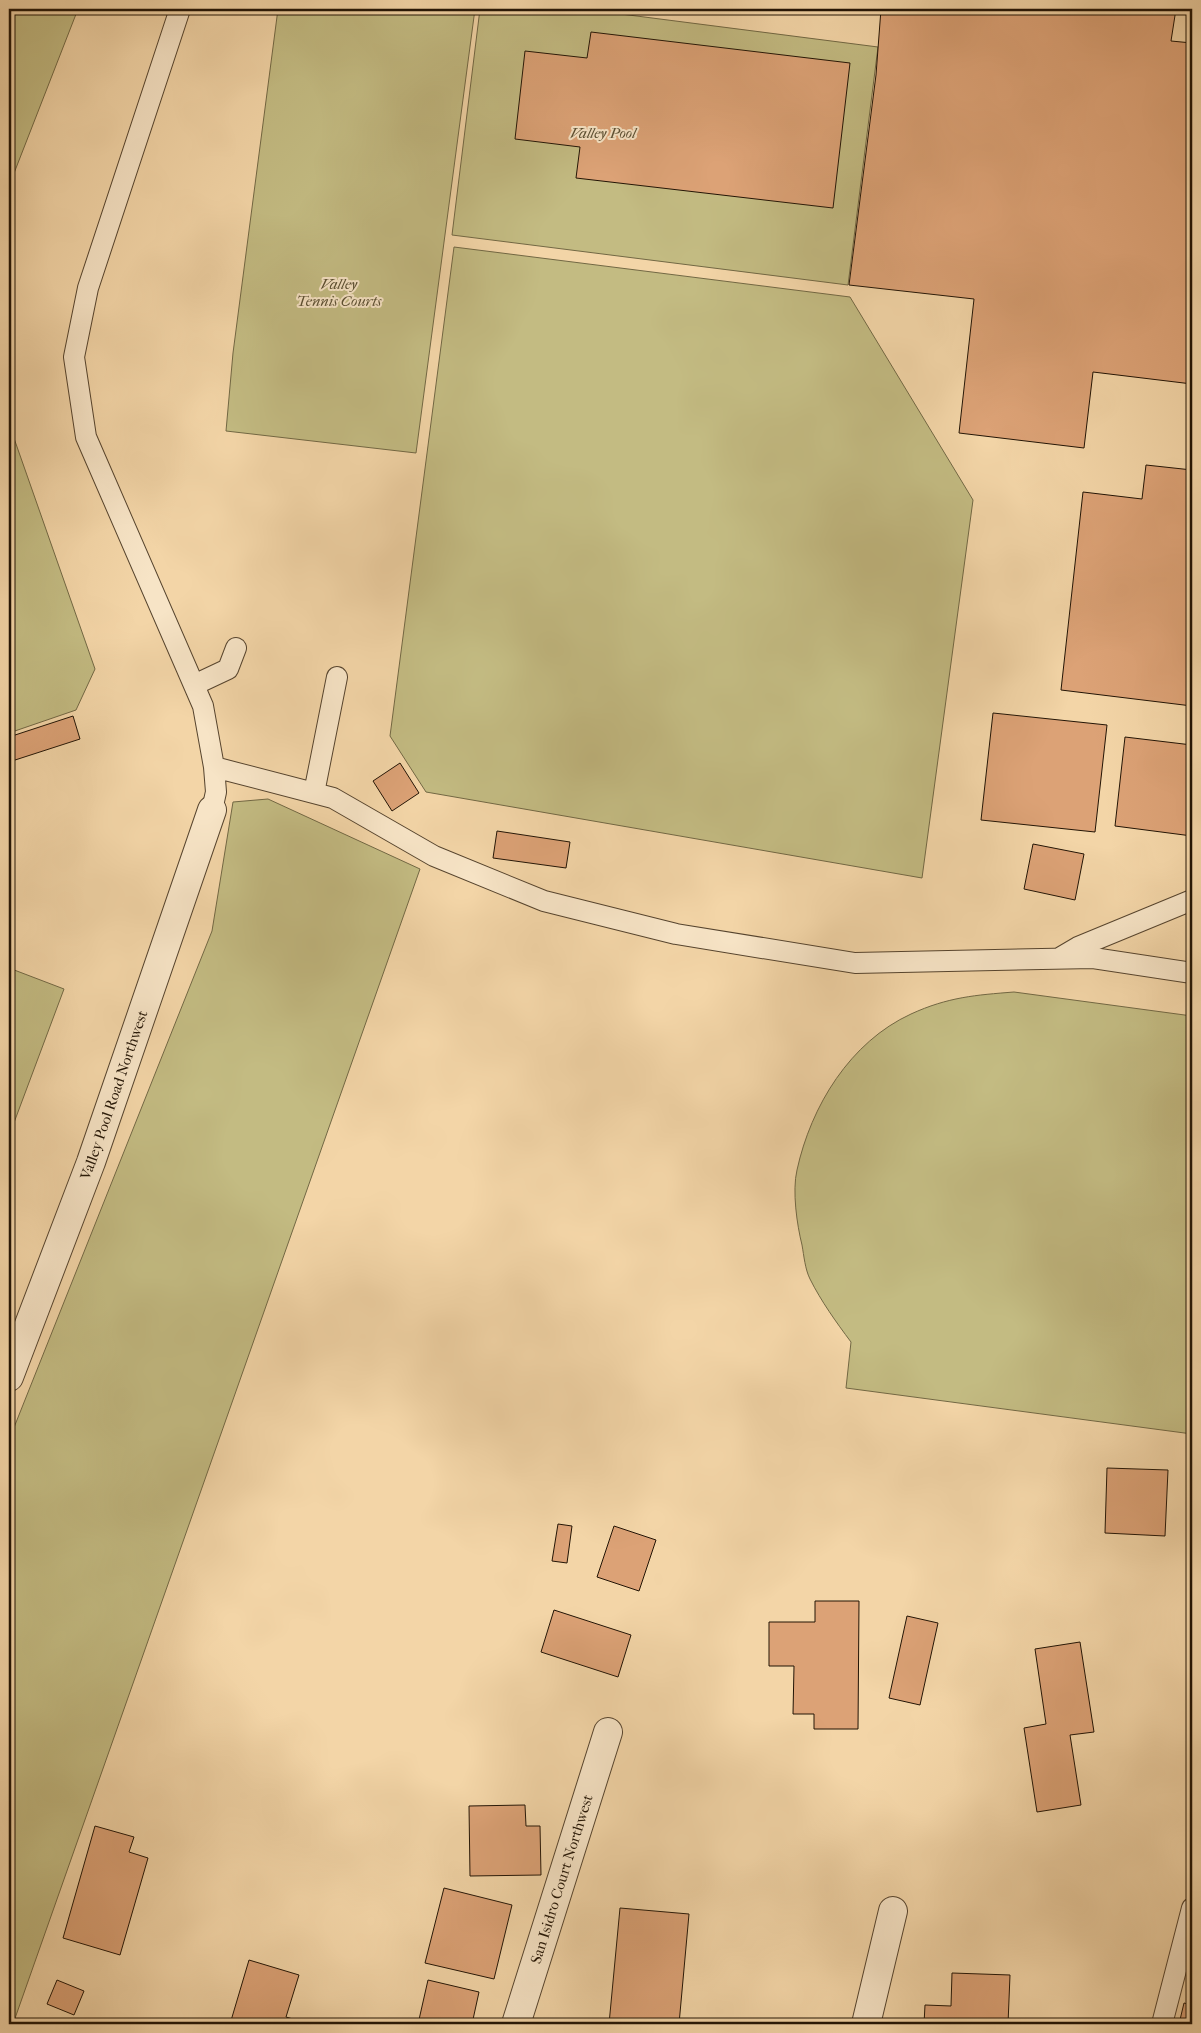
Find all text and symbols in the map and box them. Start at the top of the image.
park label: Valley Pool [570,124,638,142]
park label: Valley Tennis Courts [297,275,382,310]
street label: Valley Pool Road Northwest [76,1007,152,1183]
street label: San Isidro Court Northwest [527,1792,597,1966]

